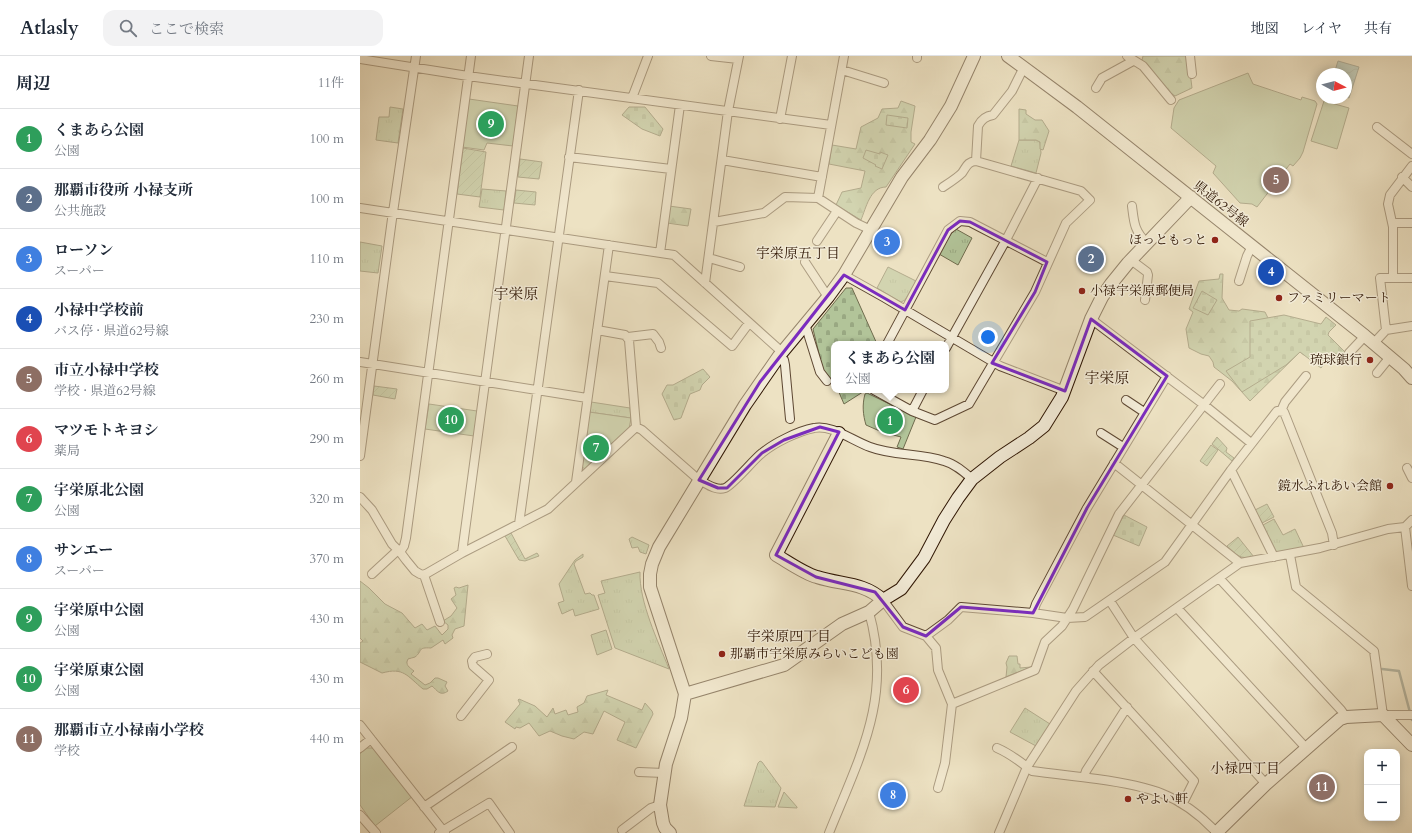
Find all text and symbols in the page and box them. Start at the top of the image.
search box [103,10,383,46]
text: Atlasly [20,15,79,41]
icon: search [117,17,139,39]
text: ここで検索 [149,19,224,39]
text: 地図 [1251,19,1279,38]
text: レイヤ [1301,19,1342,38]
text: 共有 [1364,19,1392,38]
north arrow [1316,68,1352,104]
text: 周辺 [16,72,50,95]
text: 11件 [318,74,344,92]
pin: 9 [478,109,504,139]
text: くまあら公園 [54,120,144,140]
text: 1 [26,130,32,148]
text: 100 m [310,130,344,148]
text: 公園 [54,142,80,160]
pin: 5 [1263,165,1289,195]
street label: 県道62号線 [1190,177,1252,231]
text: 那覇市役所 小禄支所 [54,180,193,200]
text: 2 [26,190,32,208]
text: 100 m [310,190,344,208]
text: 公共施設 [54,202,106,220]
pin: 3 [874,227,900,257]
place label: ほっともっと [1129,231,1207,249]
marker: ほっともっと [1210,235,1220,245]
text: ローソン [54,240,113,260]
district label: 宇栄原五丁目 [756,244,840,263]
pin: 2 [1078,244,1104,274]
text: 3 [26,250,32,268]
text: 110 m [310,250,344,268]
pin: 4 [1258,257,1284,287]
text: スーパー [54,262,105,280]
place label: 小禄宇栄原郵便局 [1090,282,1194,300]
district label: 宇栄原 [493,284,539,304]
marker: 小禄宇栄原郵便局 [1077,286,1087,296]
place label: ファミリーマート [1287,289,1391,307]
marker: ファミリーマート [1274,293,1284,303]
text: 小禄中学校前 [54,300,144,320]
text: 4 [26,310,32,328]
text: 230 m [310,310,344,328]
text: バス停 · 県道62号線 [54,322,169,340]
your location [978,327,998,347]
popup [831,341,949,393]
text: くまあら公園 [845,348,935,368]
place label: 琉球銀行 [1310,351,1362,369]
marker: 琉球銀行 [1365,355,1375,365]
text: 市立小禄中学校 [54,360,159,380]
district label: 宇栄原 [1084,368,1130,388]
text: 5 [26,370,32,388]
text: 260 m [310,370,344,388]
text: 公園 [845,370,871,388]
text: 学校 · 県道62号線 [54,382,156,400]
pin: 10 [438,405,464,435]
pin: 1 [877,406,903,436]
text: マツモトキヨシ [54,420,159,440]
text: 6 [26,430,32,448]
text: 290 m [310,430,344,448]
pin: 7 [583,433,609,463]
text: 薬局 [54,442,80,460]
place label: 鏡水ふれあい会館 [1278,477,1382,495]
text: 宇栄原北公園 [54,480,144,500]
marker: 鏡水ふれあい会館 [1385,481,1395,491]
text: 7 [26,490,32,508]
text: 320 m [310,490,344,508]
text: 公園 [54,502,80,520]
text: サンエー [54,540,113,560]
text: 8 [26,550,32,568]
text: 370 m [310,550,344,568]
text: スーパー [54,562,105,580]
text: 宇栄原中公園 [54,600,144,620]
text: 9 [26,610,32,628]
text: 430 m [310,610,344,628]
text: 公園 [54,622,80,640]
district label: 宇栄原四丁目 [747,627,831,646]
place label: 那覇市宇栄原みらいこども園 [730,645,899,663]
marker: 那覇市宇栄原みらいこども園 [717,649,727,659]
text: 宇栄原東公園 [54,660,144,680]
text: 10 [22,670,36,688]
text: 430 m [310,670,344,688]
pin: 6 [893,675,919,705]
text: 公園 [54,682,80,700]
text: 那覇市立小禄南小学校 [54,720,204,740]
text: 11 [22,730,36,748]
text: 440 m [310,730,344,748]
text: 学校 [54,742,80,760]
map controls [1364,749,1400,821]
button: + [1364,749,1400,785]
district label: 小禄四丁目 [1210,759,1280,778]
pin: 11 [1309,772,1335,802]
pin: 8 [880,780,906,810]
button: − [1364,785,1400,821]
place label: やよい軒 [1136,790,1188,808]
marker: やよい軒 [1123,794,1133,804]

